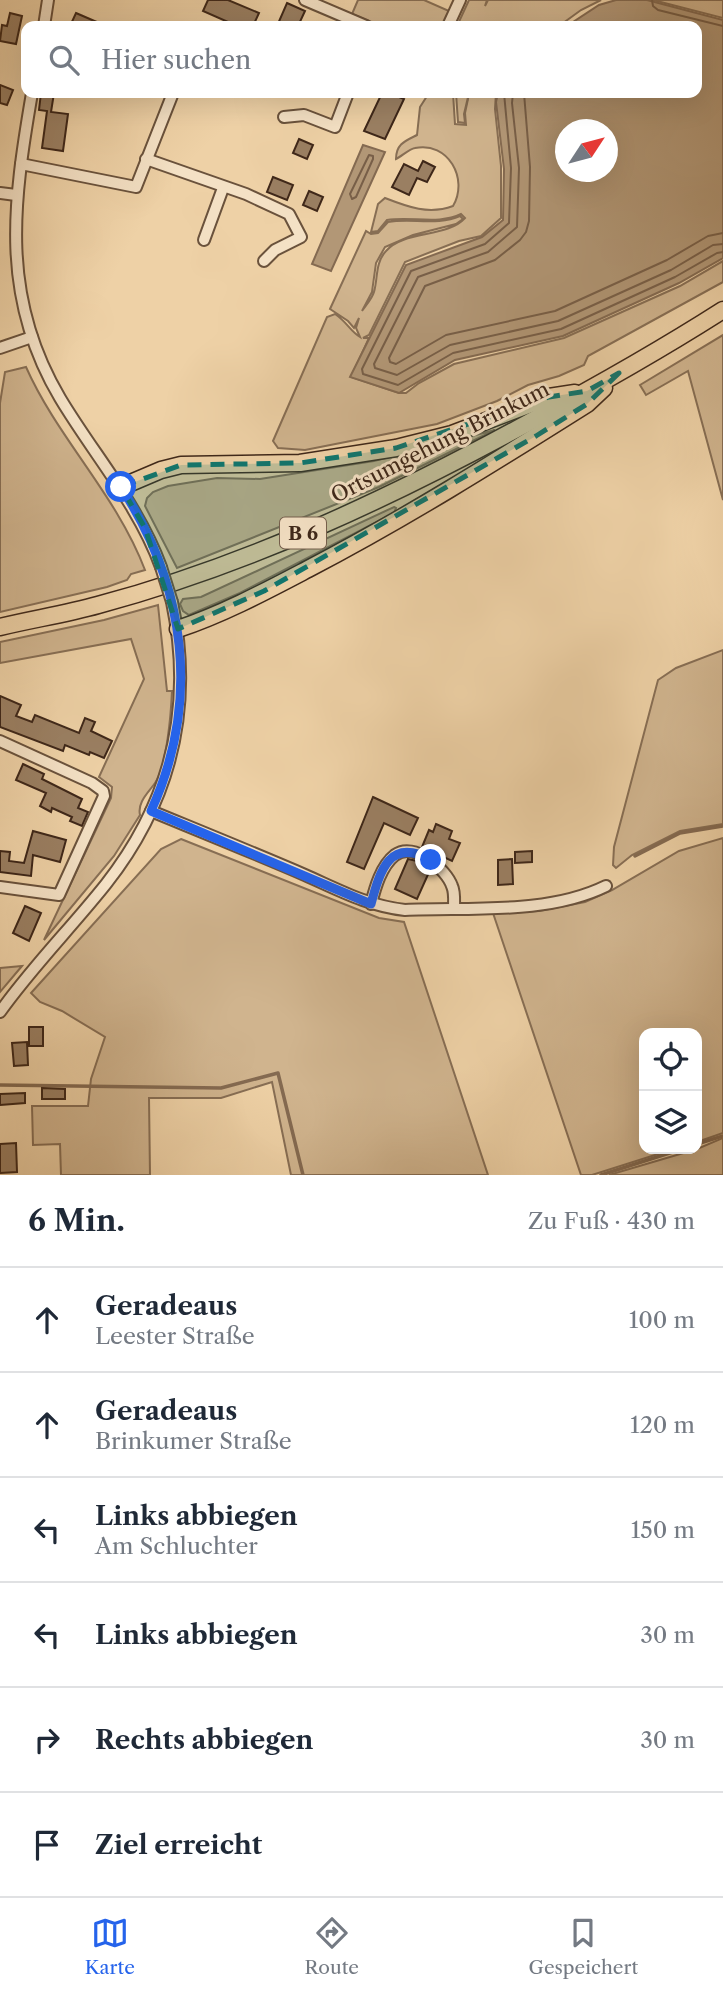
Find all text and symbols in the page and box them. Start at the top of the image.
search box [21,21,702,98]
icon: search [45,41,83,79]
text: Hier suchen [101,44,251,76]
north arrow [555,119,618,182]
street label: Ortsumgehung Brinkum [327,376,554,508]
route start [105,471,136,502]
road number: B 6 [280,518,326,548]
route end [415,844,446,875]
map controls [639,1028,702,1154]
button: locate [639,1028,702,1091]
button: layers [639,1091,702,1154]
text: 6 Min. [28,1202,125,1239]
text: Zu Fuß · 430 m [528,1207,695,1235]
text: Geradeaus [95,1290,237,1322]
icon: ahead [28,1301,66,1339]
text: 100 m [629,1306,695,1334]
text: Leester Straße [95,1322,255,1350]
text: Geradeaus [95,1395,237,1427]
icon: ahead [28,1406,66,1444]
text: 120 m [630,1411,695,1439]
text: Brinkumer Straße [95,1427,292,1455]
text: Links abbiegen [95,1500,298,1532]
icon: left [28,1511,66,1549]
text: 150 m [631,1516,695,1544]
text: Am Schluchter [95,1532,258,1560]
icon: left [28,1616,66,1654]
text: Links abbiegen [95,1619,298,1651]
text: 30 m [640,1621,695,1649]
icon: right [28,1721,66,1759]
text: Rechts abbiegen [95,1724,313,1756]
text: 30 m [640,1726,695,1754]
icon: arrive [28,1826,66,1864]
text: Ziel erreicht [95,1829,262,1861]
tab: Karte [85,1914,135,1979]
tab: Route [305,1914,359,1979]
tab: Gespeichert [529,1914,638,1979]

